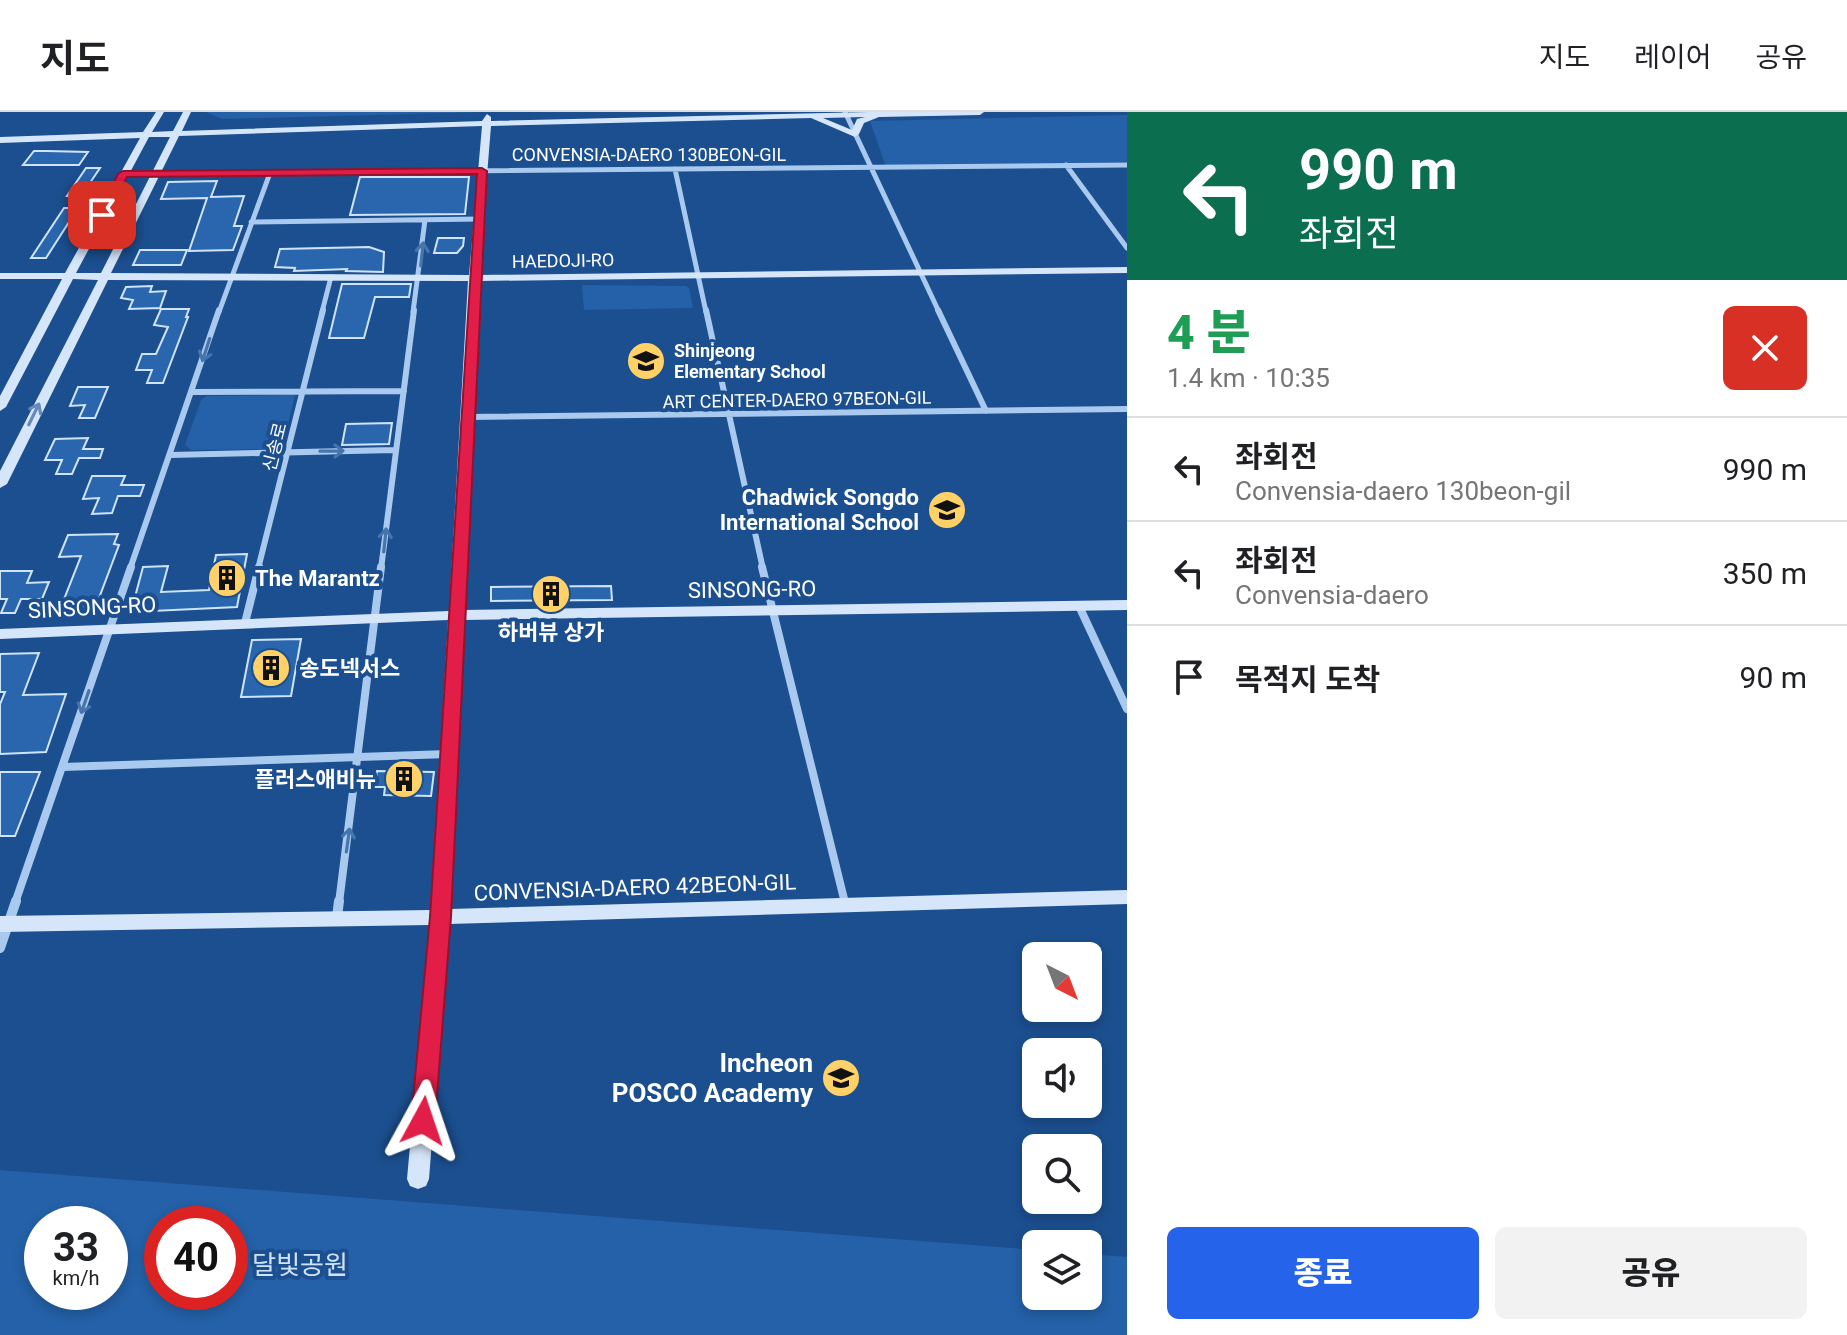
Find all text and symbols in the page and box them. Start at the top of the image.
text: 지도 [40,37,110,81]
text: 지도 [1539,41,1590,74]
text: 레이어 [1634,41,1711,74]
text: 공유 [1755,41,1807,74]
text: 990 m [1299,137,1458,203]
street label: CONVENSIA-DAERO 130BEON-GIL [512,144,786,165]
icon: left [1167,144,1271,248]
pin [68,181,136,249]
icon: arrive [80,193,124,237]
text: 좌회전 [1299,213,1398,255]
one-way arrow [415,241,430,268]
street label: HAEDOJI-RO [512,249,614,272]
text: 4 분 [1167,304,1251,361]
button: close [1723,306,1807,390]
one-way arrow [198,337,212,362]
school or university icon: Shinjeong Elementary School [625,340,667,382]
place label: Shinjeong Elementary School [674,340,826,382]
text: 1.4 km · 10:35 [1167,363,1330,393]
street label: ART CENTER-DAERO 97BEON-GIL [662,387,932,412]
one-way arrow [28,403,43,426]
street label: 신송로 [258,420,291,474]
text: 좌회전 [1235,439,1318,474]
one-way arrow [318,443,345,459]
icon: left [1167,447,1211,491]
text: 990 m [1723,452,1807,487]
text: Convensia-daero 130beon-gil [1235,476,1571,506]
place label: Chadwick Songdo International School [720,485,919,535]
school or university icon: Chadwick Songdo International School [926,489,968,531]
one-way arrow [378,527,393,554]
text: 좌회전 [1235,543,1318,578]
icon: left [1167,551,1211,595]
text: 350 m [1723,556,1807,591]
building icon: The Marantz [206,557,248,599]
place label: The Marantz [255,566,380,591]
building icon: 하버뷰 상가 [530,573,572,615]
street label: SINSONG-RO [688,576,816,603]
text: Convensia-daero [1235,580,1429,610]
street label: SINSONG-RO [27,592,157,623]
place label: 하버뷰 상가 [498,620,604,645]
building icon: 송도넥서스 [250,647,292,689]
icon: arrive [1167,655,1211,699]
place label: 송도넥서스 [299,656,400,681]
text: 90 m [1740,660,1807,695]
text: 목적지 도착 [1235,662,1380,697]
one-way arrow [76,690,91,715]
building icon: 플러스애비뉴 [383,758,425,800]
place label: 플러스애비뉴 [255,767,376,792]
one-way arrow [341,828,356,853]
street label: CONVENSIA-DAERO 42BEON-GIL [473,869,797,906]
north arrow [1022,942,1102,1022]
map controls [1022,942,1102,1310]
button: sound [1022,1038,1102,1118]
place label: Incheon POSCO Academy [612,1048,814,1108]
school or university icon: Incheon POSCO Academy [820,1057,862,1099]
position arrow [381,1079,465,1163]
button: search [1022,1134,1102,1214]
speed limit sign: 40 [144,1206,248,1310]
text: 33 [53,1224,99,1271]
button: 종료 [1167,1227,1479,1319]
button: 공유 [1495,1227,1807,1319]
button: layers [1022,1230,1102,1310]
park label: 달빛공원 [252,1250,348,1280]
text: km/h [53,1266,99,1290]

